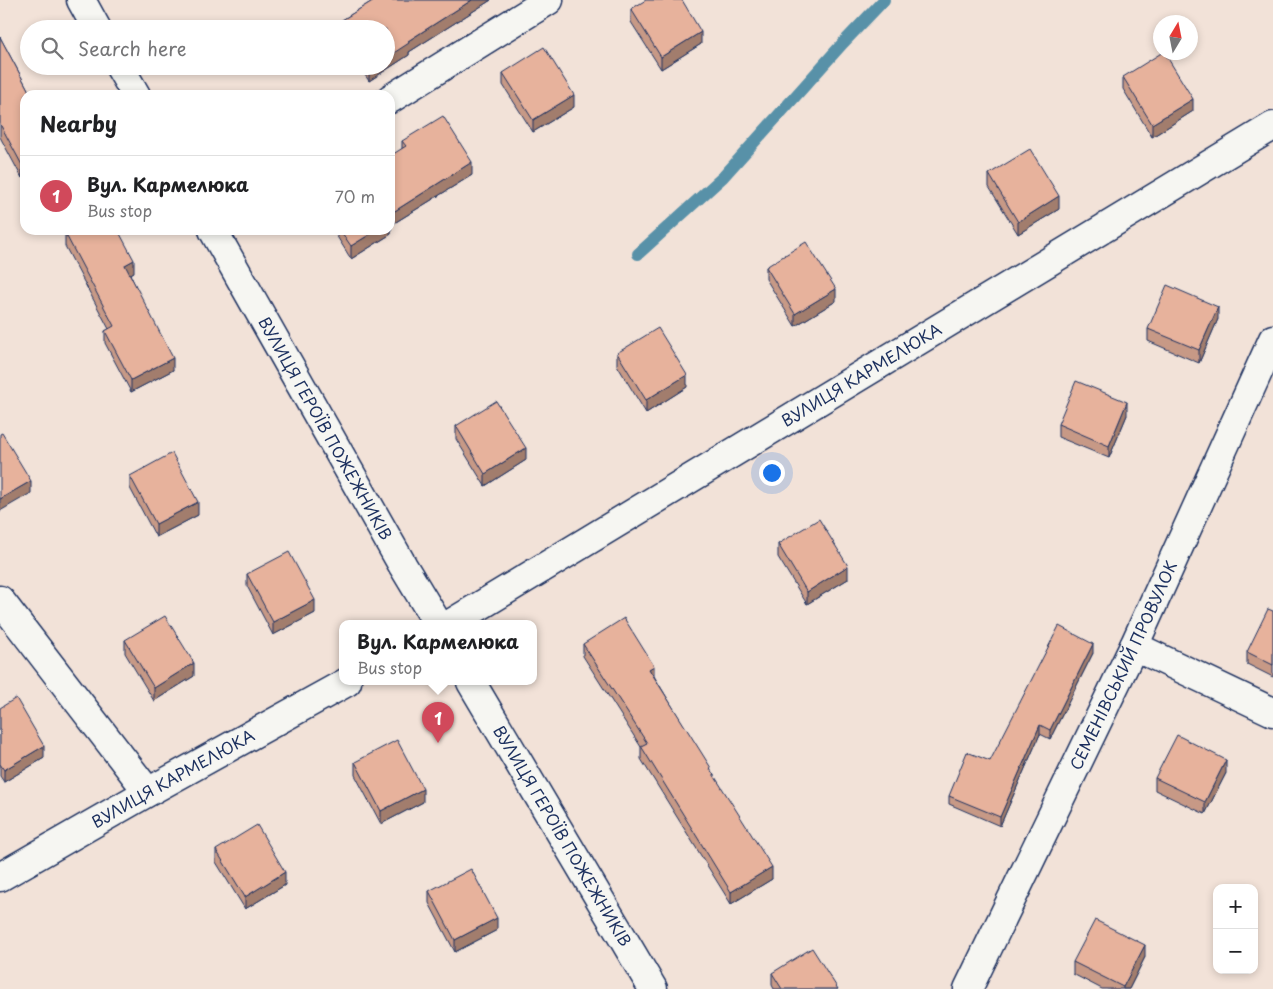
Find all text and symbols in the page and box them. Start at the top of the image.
north arrow [1153,15,1198,60]
search box [20,20,395,75]
icon: search [38,34,66,62]
text: Search here [78,34,187,62]
text: Nearby [40,107,117,139]
text: Вул. Кармелюка [87,170,249,198]
text: 1 [52,184,60,208]
text: 70 m [335,184,375,208]
text: Bus stop [87,198,152,222]
street label: ВУЛИЦЯ ГЕРОЇВ ПОЖЕЖНИКІВ [253,312,399,544]
street label: ВУЛИЦЯ КАРМЕЛЮКА [776,316,946,432]
your location [759,460,785,486]
street label: СЕМЕНІВСЬКИЙ ПРОВУЛОК [1063,556,1182,774]
popup [339,620,537,685]
text: Вул. Кармелюка [357,627,519,655]
text: Bus stop [357,655,422,679]
pin: 1 [422,702,454,743]
street label: ВУЛИЦЯ ГЕРОЇВ ПОЖЕЖНИКІВ [488,720,638,950]
street label: ВУЛИЦЯ КАРМЕЛЮКА [87,723,258,833]
map controls [1213,884,1258,974]
button: + [1213,884,1258,929]
button: − [1213,929,1258,974]

